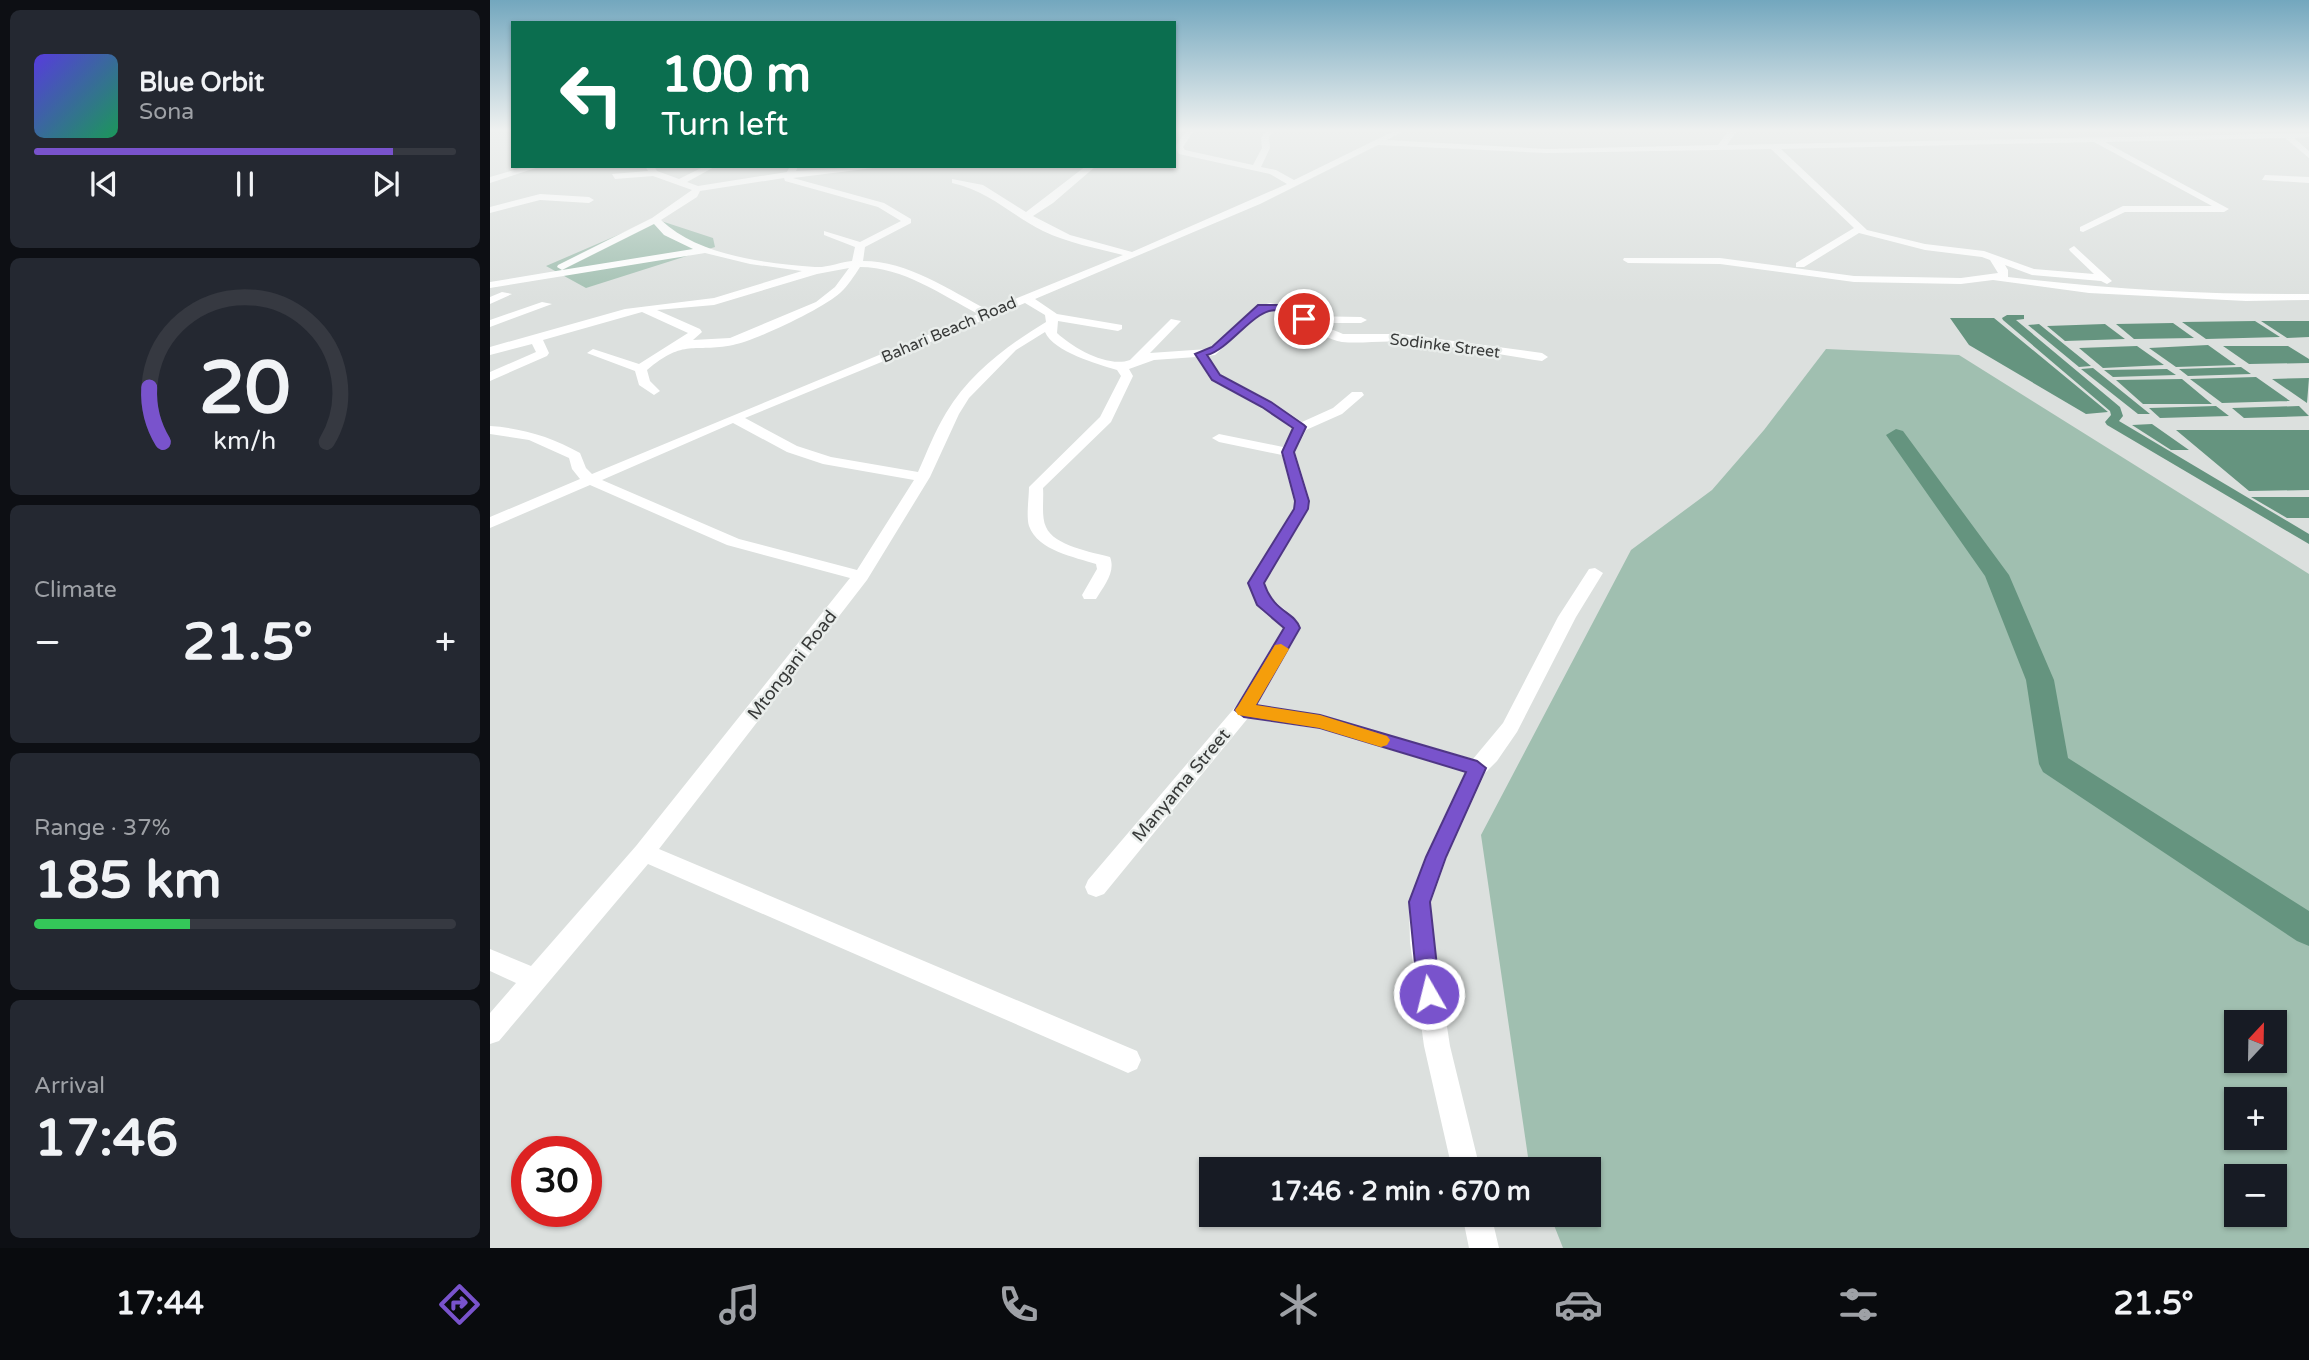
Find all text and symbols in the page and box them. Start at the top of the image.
text: 100 m [661,46,811,105]
icon: left [546,49,637,140]
text: Blue Orbit [139,67,264,98]
text: Sona [139,98,194,126]
text: Turn left [661,106,788,144]
icon: previous [85,165,123,203]
icon: pause [226,165,264,203]
icon: next [367,165,405,203]
pin [1274,289,1334,349]
street label: Bahari Beach Road [878,293,1020,367]
icon: arrive [1285,300,1323,338]
street label: Sodinke Street [1389,329,1501,363]
text: 20 [199,346,291,434]
text: km/h [214,426,276,456]
text: Climate [34,576,117,604]
street label: Mtongani Road [742,606,842,724]
text: 21.5° [183,611,313,674]
text: − [34,620,61,666]
text: + [435,620,456,666]
street label: Manyama Street [1127,724,1235,846]
text: Range · 37% [34,814,170,842]
text: 185 km [34,849,222,912]
position arrow [1392,957,1466,1031]
north arrow [2224,1010,2287,1073]
map controls [2224,1010,2287,1227]
text: Arrival [34,1072,105,1100]
button: + [2224,1087,2287,1150]
text: 17:46 [34,1107,178,1170]
speed limit sign: 30 [511,1136,602,1227]
button: − [2224,1164,2287,1227]
text: 17:46 · 2 min · 670 m [1269,1176,1531,1207]
icon: directions [435,1280,484,1329]
icon: music [715,1280,764,1329]
icon: phone [994,1280,1043,1329]
icon: climate [1274,1280,1323,1329]
icon: car [1554,1280,1603,1329]
icon: filters [1834,1280,1883,1329]
text: 17:44 [115,1285,204,1323]
text: 21.5° [2113,1285,2194,1323]

